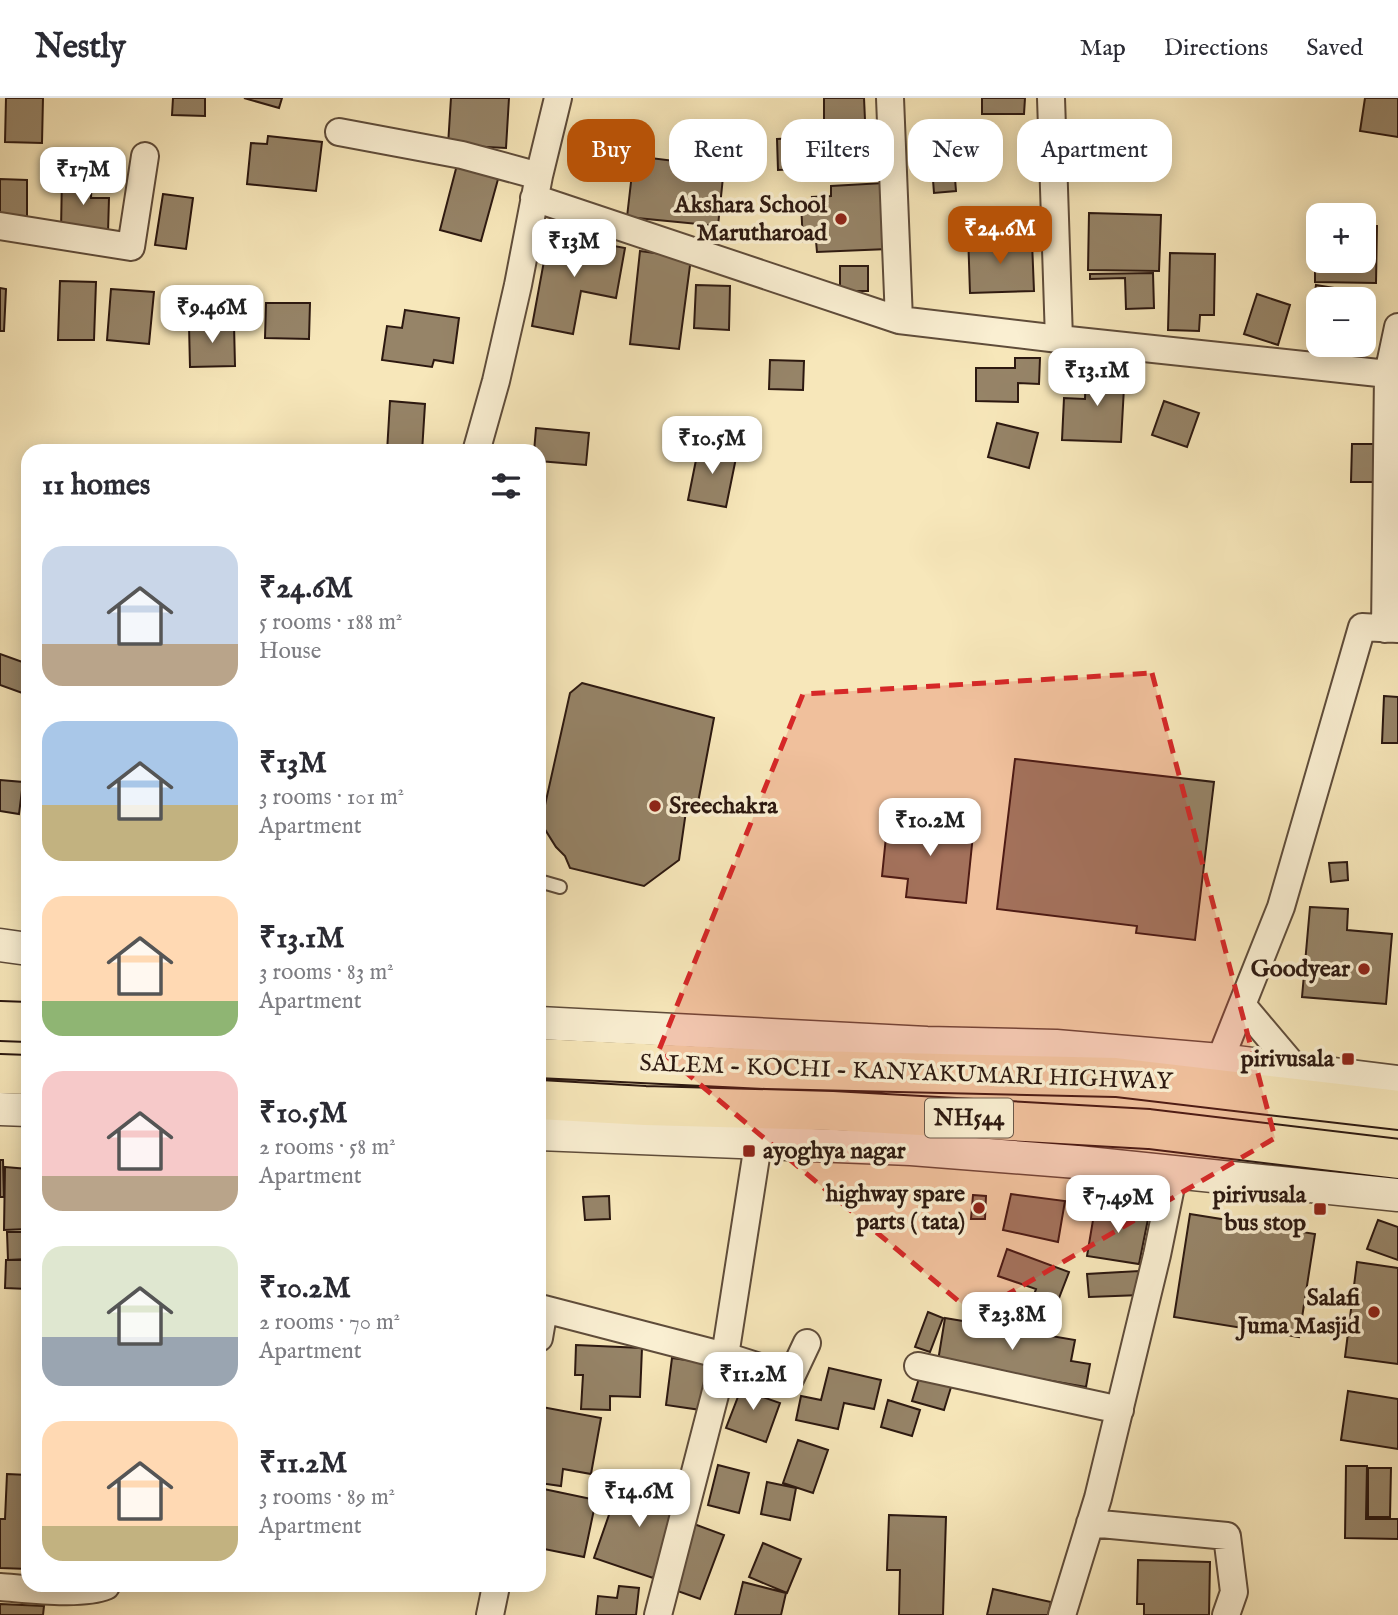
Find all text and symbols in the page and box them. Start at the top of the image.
text: Nestly [35,27,126,69]
text: Map [1080,33,1126,64]
text: Directions [1164,33,1268,64]
text: Saved [1306,33,1363,64]
chip: Buy [567,119,655,182]
chip: Rent [669,119,767,182]
chip: Filters [781,119,894,182]
chip: New [908,119,1003,182]
chip: Apartment [1017,119,1172,182]
pin: ₹17M [42,148,124,207]
text: ₹17M [56,155,110,184]
place label: Akshara School Marutharoad [673,190,828,249]
map controls [1306,203,1376,357]
button: + [1306,203,1376,273]
pin: ₹24.6M [943,206,1057,266]
marker: Akshara School Marutharoad [833,211,849,227]
text: ₹24.6M [964,214,1036,243]
pin: ₹13M [533,220,615,279]
text: ₹13M [548,227,600,256]
pin: ₹9.46M [155,286,269,345]
button: − [1306,287,1376,357]
text: ₹9.46M [177,293,247,322]
pin: ₹13.1M [1040,348,1154,408]
text: ₹13.1M [1064,356,1130,385]
pin: ₹10.5M [655,416,769,476]
text: ₹10.5M [678,424,746,453]
text: 11 homes [42,467,150,505]
icon: filters [487,467,525,505]
text: ₹24.6M [259,570,353,608]
icon: home [98,574,182,658]
text: 5 rooms · 188 m² [259,608,402,637]
text: House [259,637,321,666]
text: ₹13M [259,745,327,783]
icon: home [98,749,182,833]
text: 3 rooms · 101 m² [259,783,404,812]
place label: Sreechakra [669,791,778,822]
marker: Sreechakra [647,798,663,814]
pin: ₹10.2M [873,798,987,858]
text: ₹10.2M [895,806,965,835]
text: Apartment [259,812,362,841]
text: ₹13.1M [259,920,344,958]
icon: home [98,924,182,1008]
place label: Goodyear [1251,954,1350,985]
text: 3 rooms · 83 m² [259,958,394,987]
marker: Goodyear [1356,961,1372,977]
text: Apartment [259,987,362,1016]
place label: pirivusala [1240,1044,1335,1075]
street label: SALEM - KOCHI - KANYAKUMARI HIGHWAY [639,1048,1175,1098]
marker: pirivusala [1340,1051,1356,1067]
text: ₹10.5M [259,1095,347,1133]
icon: home [98,1099,182,1183]
road number: NH544 [925,1099,1013,1138]
text: 2 rooms · 58 m² [259,1133,396,1162]
place label: ayoghya nagar [763,1136,906,1167]
marker: ayoghya nagar [741,1143,757,1159]
text: Apartment [259,1162,362,1191]
pin: ₹7.49M [1061,1176,1175,1235]
place label: highway spare parts ( tata) [825,1179,965,1238]
place label: pirivusala bus stop [1212,1180,1307,1239]
text: ₹7.49M [1082,1183,1154,1212]
marker: highway spare parts ( tata) [971,1200,987,1216]
marker: pirivusala bus stop [1312,1201,1328,1217]
text: ₹10.2M [259,1270,351,1308]
icon: home [98,1274,182,1358]
place label: Salafi Juma Masjid [1235,1283,1361,1342]
pin: ₹23.8M [955,1292,1069,1352]
text: ₹23.8M [978,1300,1046,1329]
marker: Salafi Juma Masjid [1366,1304,1382,1320]
text: 2 rooms · 70 m² [259,1308,400,1337]
text: Apartment [259,1337,362,1366]
pin: ₹11.2M [696,1352,810,1412]
text: ₹11.2M [719,1360,787,1389]
text: ₹11.2M [259,1445,347,1483]
icon: home [98,1449,182,1533]
pin: ₹14.6M [582,1470,696,1529]
text: ₹14.6M [604,1477,674,1506]
text: 3 rooms · 89 m² [259,1483,395,1512]
text: Apartment [259,1512,362,1541]

